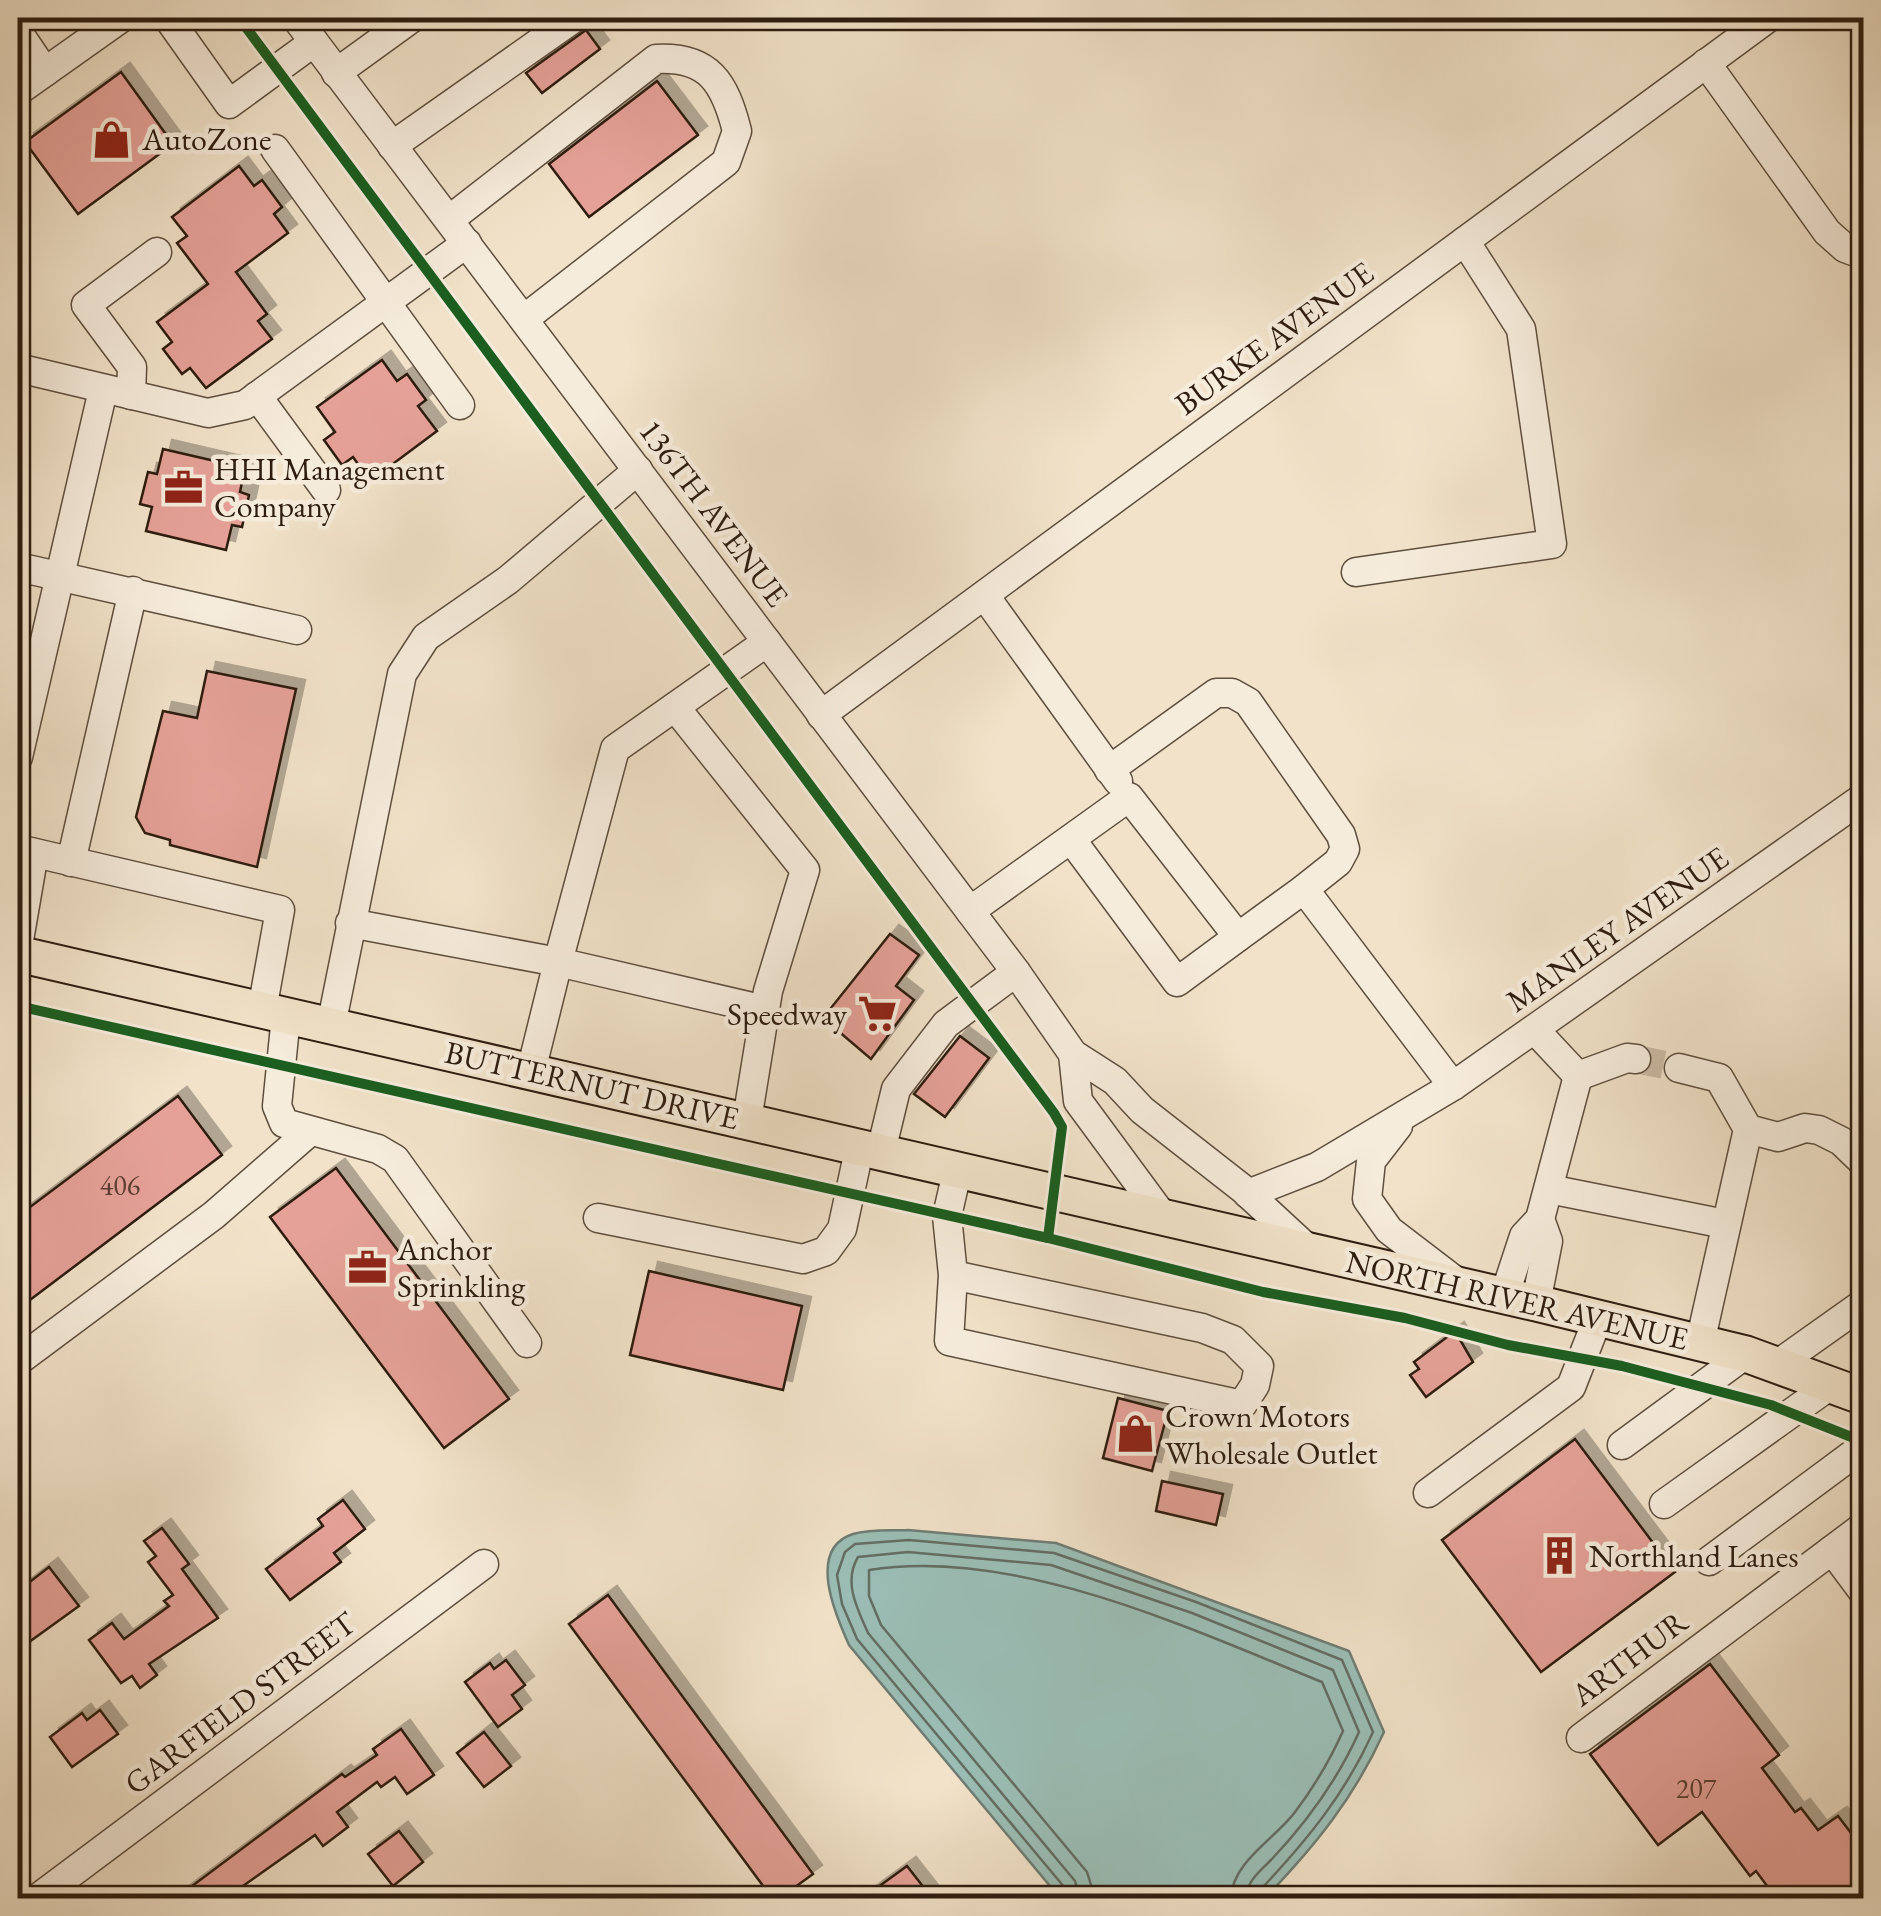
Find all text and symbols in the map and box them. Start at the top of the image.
shop icon: AutoZone [91,118,133,160]
place label: AutoZone [141,118,271,160]
street label: BURKE AVENUE [1166,252,1382,424]
street label: 136TH AVENUE [630,411,798,615]
place label: HHI Management Company [214,448,444,527]
office icon: HHI Management Company [163,466,205,508]
street label: MANLEY AVENUE [1498,837,1736,1021]
place label: Speedway [727,993,848,1035]
supermarket icon: Speedway [856,993,898,1035]
street label: BUTTERNUT DRIVE [441,1031,743,1139]
house number: 406 [100,1167,140,1203]
place label: Anchor Sprinkling [396,1228,526,1307]
street label: NORTH RIVER AVENUE [1342,1240,1692,1360]
office icon: Anchor Sprinkling [346,1246,388,1288]
place label: Crown Motors Wholesale Outlet [1165,1395,1378,1474]
shop icon: Crown Motors Wholesale Outlet [1114,1413,1156,1455]
building icon: Northland Lanes [1538,1535,1580,1577]
place label: Northland Lanes [1589,1535,1799,1577]
street label: ARTHUR [1561,1600,1696,1716]
street label: GARFIELD STREET [116,1602,365,1804]
house number: 207 [1676,1770,1717,1806]

